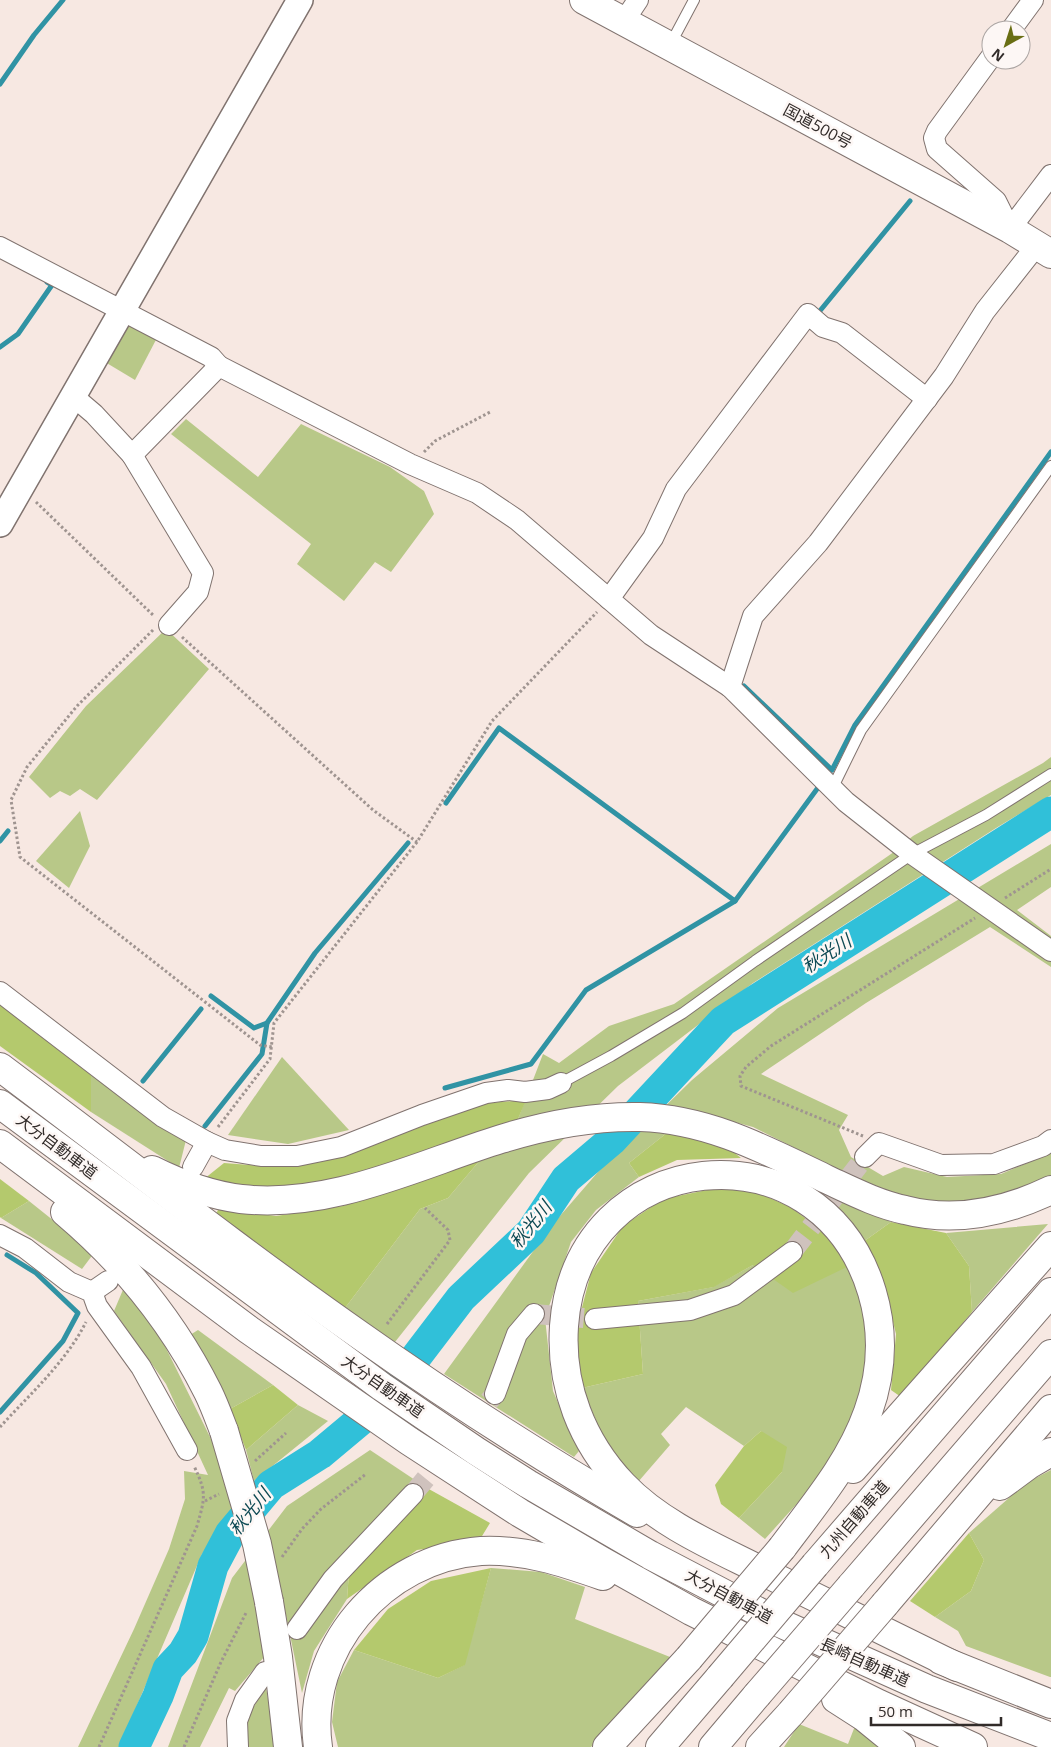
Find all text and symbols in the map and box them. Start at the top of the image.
north arrow [981,20,1031,70]
text: N [987,45,1008,66]
street label: 国道500号 [780,99,856,153]
water label: 秋光川 [797,927,857,978]
street label: 大分自動車道 [12,1108,102,1184]
water label: 秋光川 [504,1194,558,1253]
street label: 大分自動車道 [337,1349,429,1423]
street label: 九州自動車道 [814,1476,894,1562]
water label: 秋光川 [223,1481,277,1540]
street label: 大分自動車道 [681,1564,777,1628]
street label: 長崎自動車道 [817,1632,913,1692]
scale bar [871,1694,1001,1726]
text: 50 m [878,1701,913,1721]

